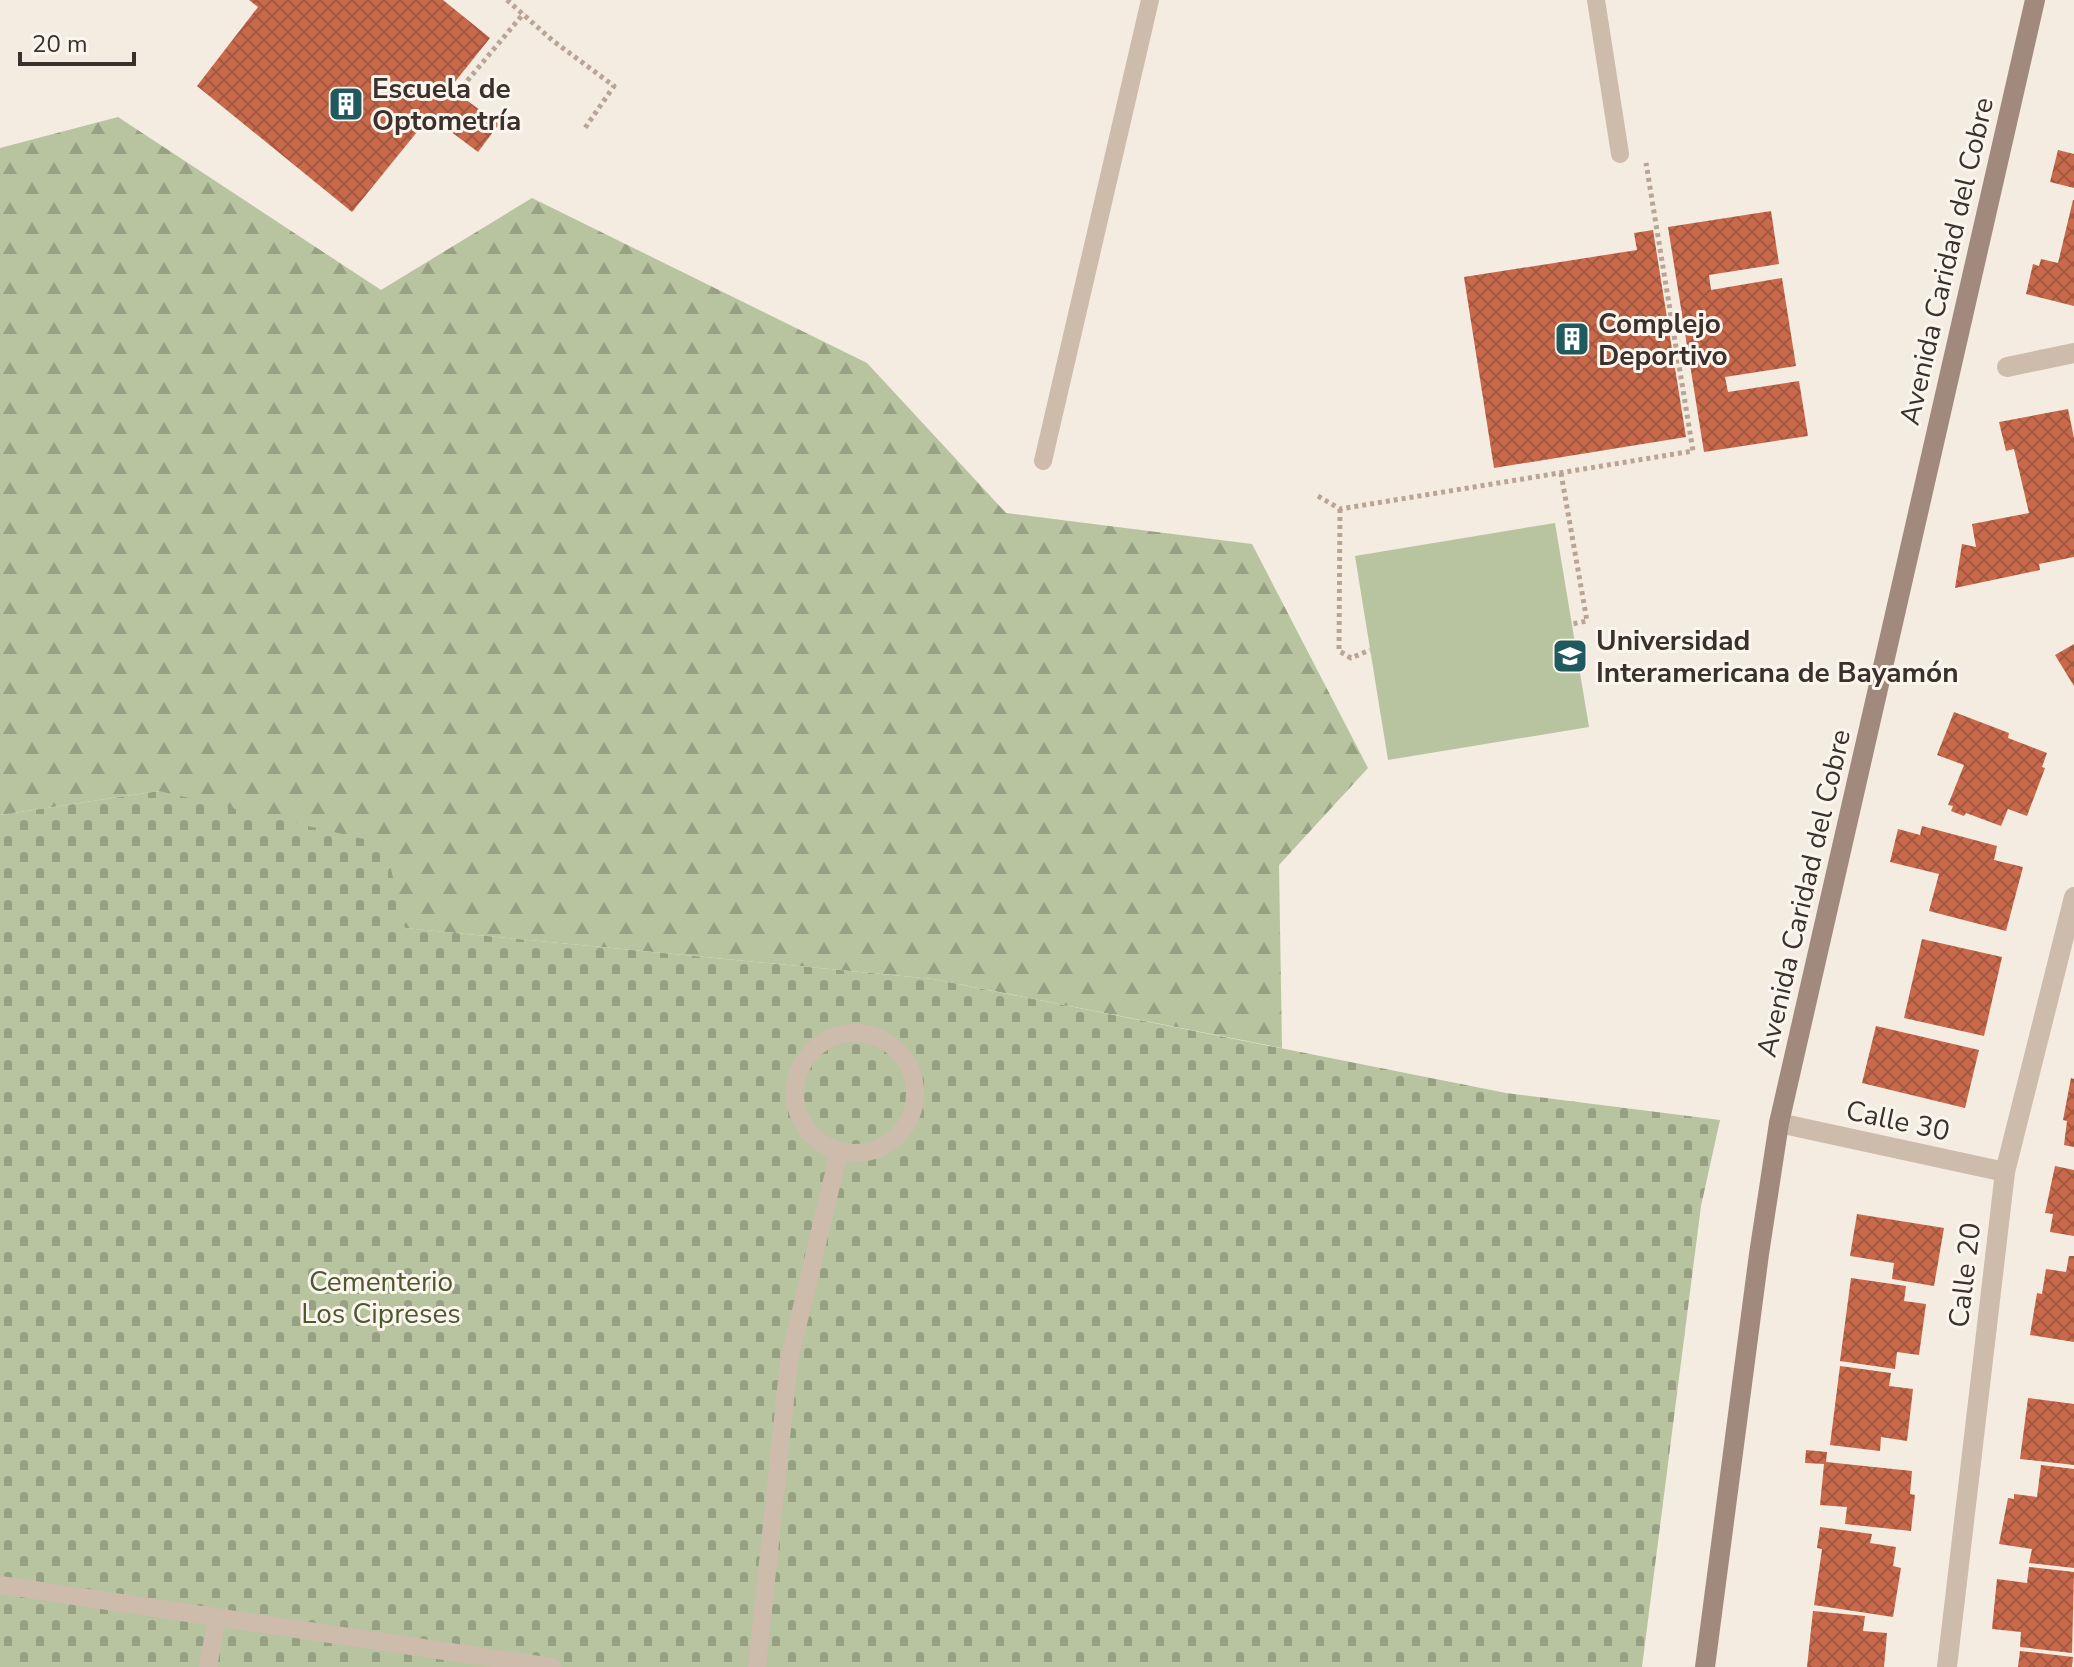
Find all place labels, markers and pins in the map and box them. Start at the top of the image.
place label: Escuela de Optometría [372,70,521,140]
building icon: Escuela de Optometría [327,85,365,123]
place label: Complejo Deportivo [1598,305,1728,375]
building icon: Complejo Deportivo [1553,320,1591,358]
place label: Universidad Interamericana de Bayamón [1596,622,1959,692]
school or university icon: Universidad Interamericana de Bayamón [1551,637,1589,675]

